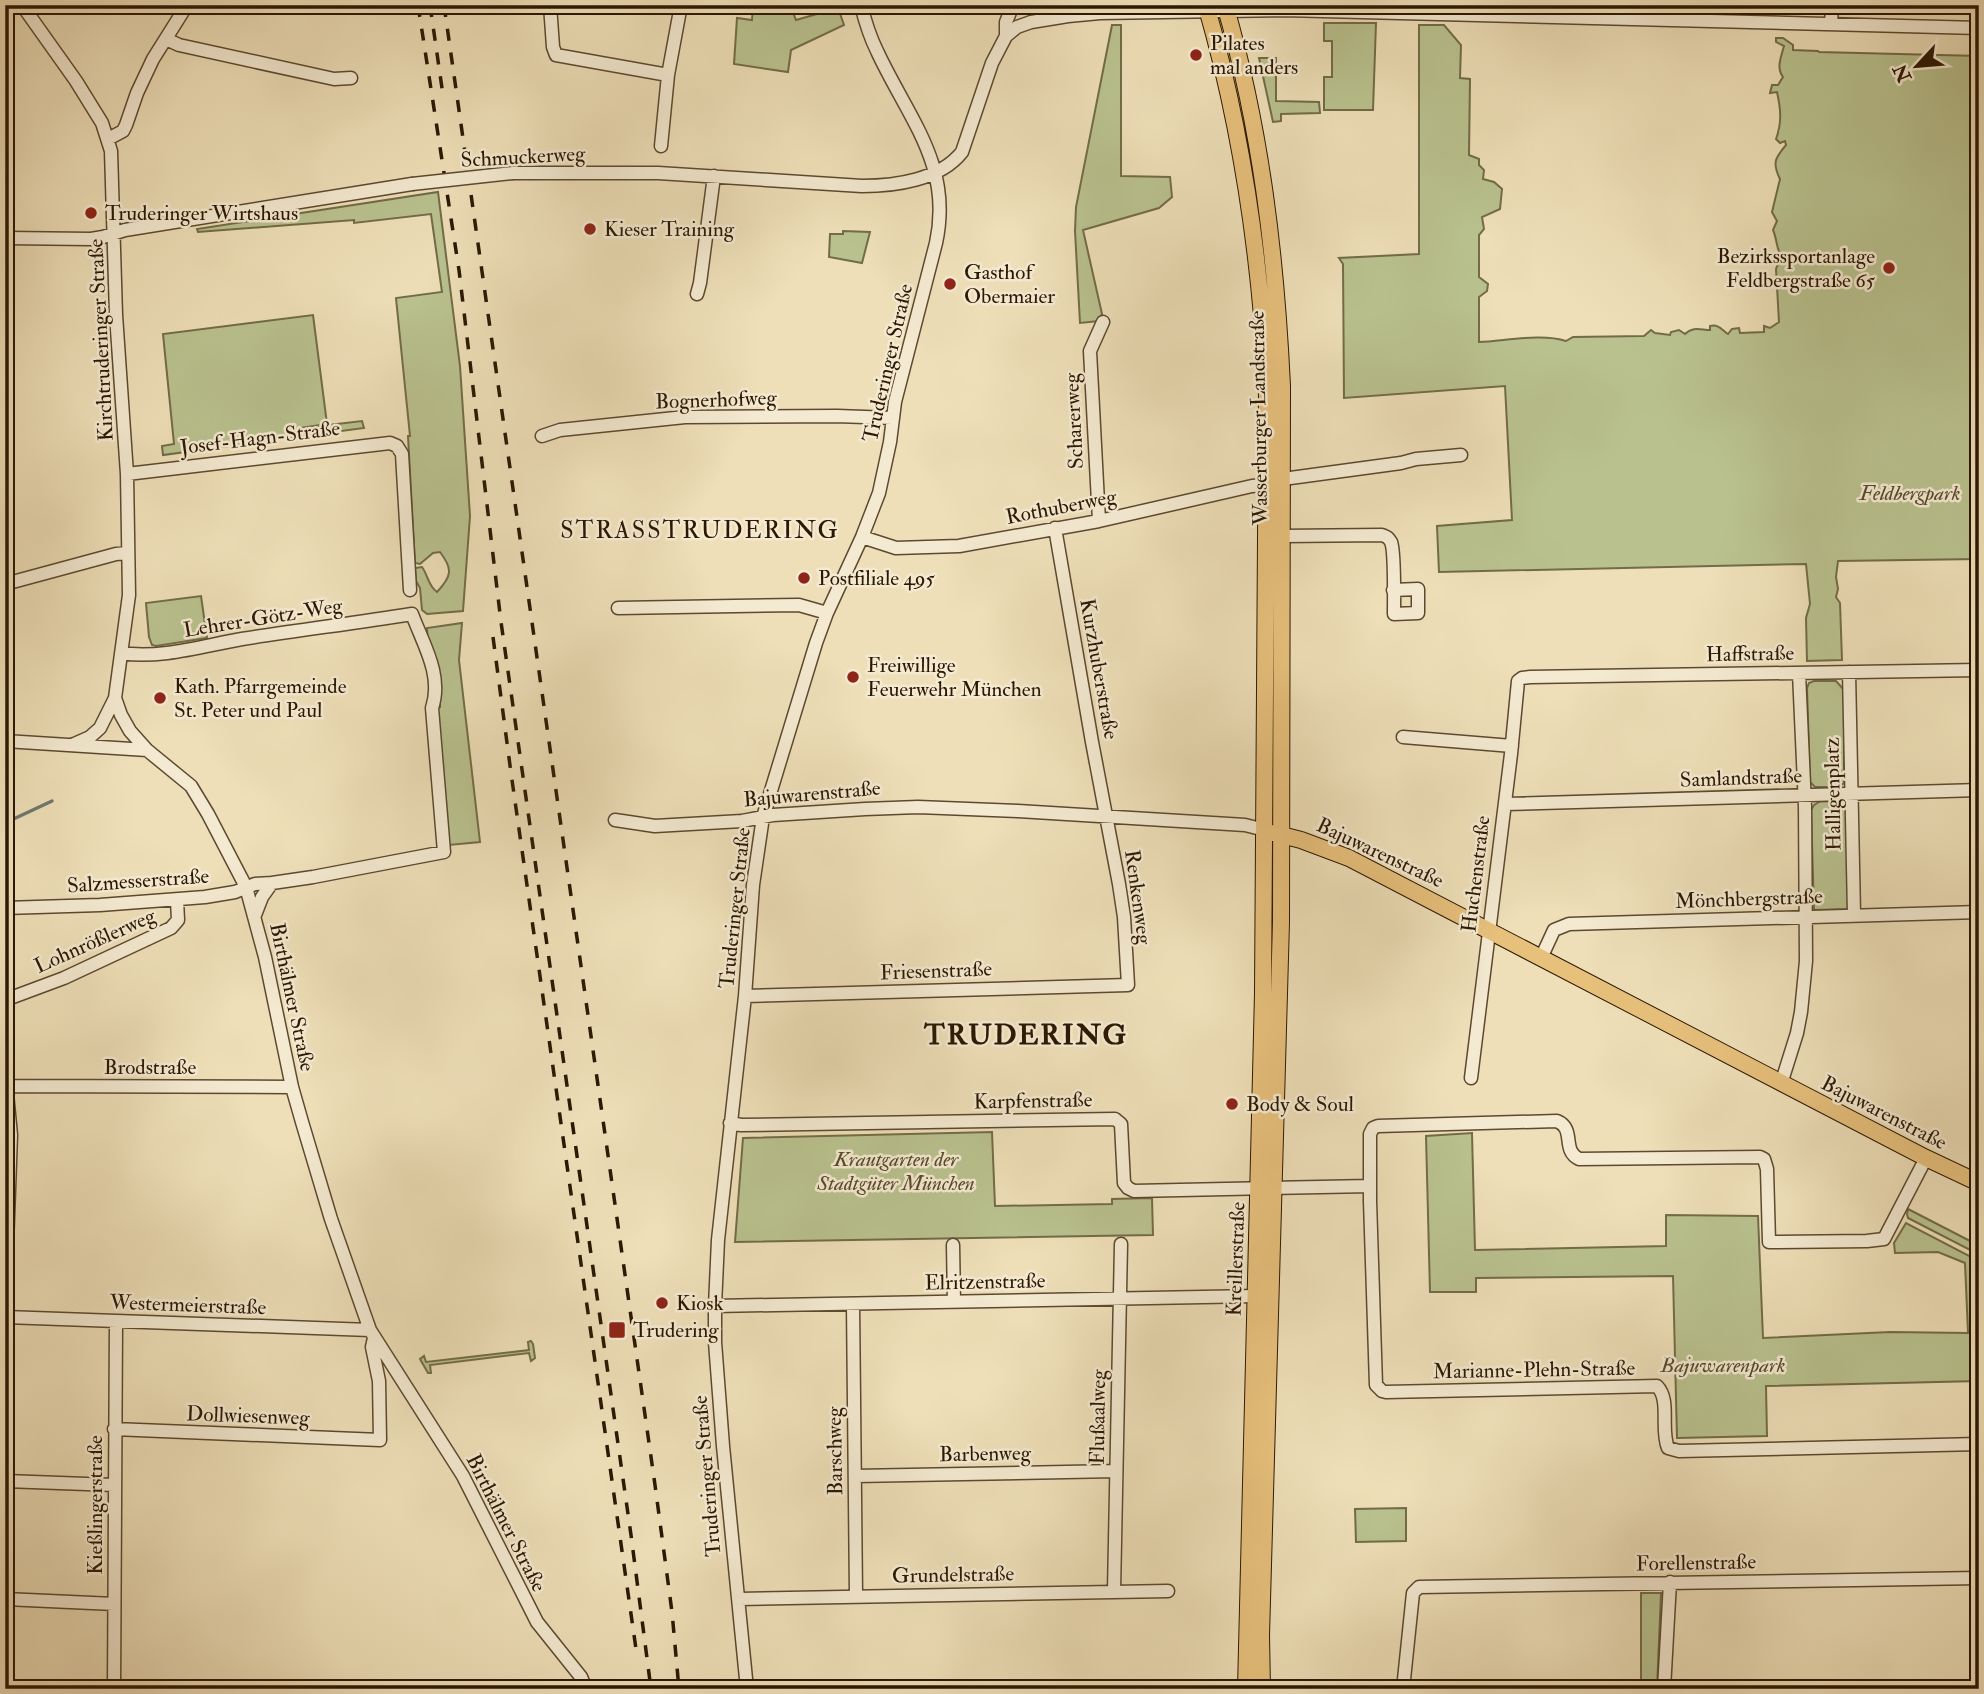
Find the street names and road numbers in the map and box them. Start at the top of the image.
street label: Schmuckerweg [460,140,587,174]
street label: Kirchtruderinger Straße [82,238,120,442]
street label: Truderinger Straße [857,281,919,445]
street label: Wasserburger Landstraße [1244,310,1274,527]
street label: Scharerweg [1058,372,1090,470]
street label: Bognerhofweg [655,384,778,416]
street label: Josef-Hagn-Straße [178,415,342,461]
street label: Rothuberweg [1003,483,1119,531]
street label: Lehrer-Götz-Weg [182,592,345,644]
street label: Kurzhuberstraße [1073,597,1125,742]
street label: Haffstraße [1706,640,1795,668]
street label: Halligenplatz [1819,737,1847,851]
street label: Samlandstraße [1679,762,1803,794]
street label: Bajuwarenstraße [742,775,882,813]
street label: Bajuwarenstraße [1312,812,1448,894]
street label: Huchenstraße [1455,814,1497,934]
street label: Truderinger Straße [713,826,757,990]
street label: Renkenweg [1118,848,1158,947]
street label: Salzmesserstraße [66,863,210,899]
street label: Mönchbergstraße [1675,883,1824,915]
street label: Lohnrößlerweg [30,902,160,980]
street label: Birthälmer Straße [263,920,321,1074]
street label: Friesenstraße [879,956,993,986]
street label: Brodstraße [104,1054,196,1081]
street label: Bajuwarenstraße [1817,1070,1952,1156]
street label: Karpfenstraße [973,1086,1093,1116]
street label: Kreillerstraße [1221,1201,1252,1317]
street label: Elritzenstraße [924,1267,1046,1297]
street label: Westermeierstraße [108,1289,267,1321]
street label: Marianne-Plehn-Straße [1433,1355,1636,1385]
street label: Flußaalweg [1084,1369,1112,1465]
street label: Truderinger Straße [686,1394,727,1558]
street label: Dollwiesenweg [186,1400,311,1432]
street label: Barschweg [821,1406,849,1496]
street label: Kießlingerstraße [82,1435,109,1575]
street label: Barbenweg [939,1440,1032,1468]
street label: Birthälmer Straße [460,1450,552,1597]
street label: Forellenstraße [1636,1548,1757,1578]
street label: Grundelstraße [892,1560,1015,1590]

